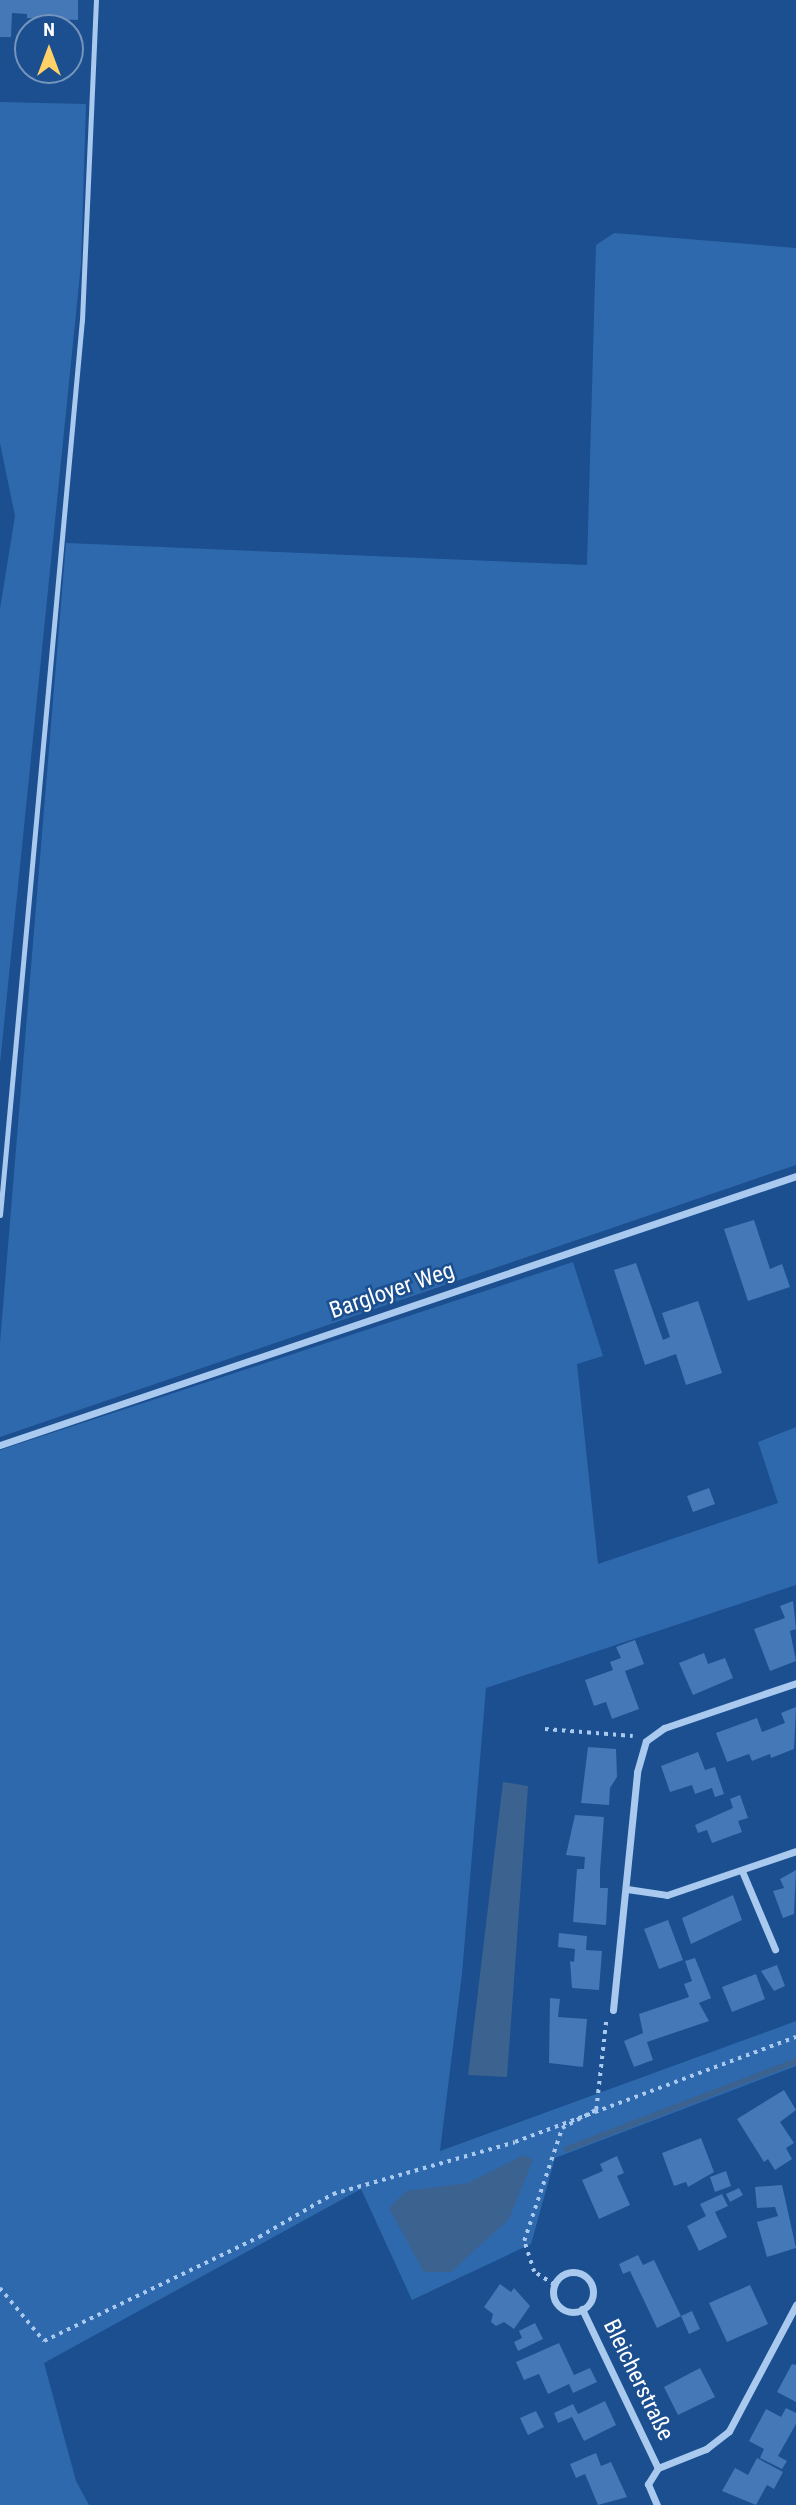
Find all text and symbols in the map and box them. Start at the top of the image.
north arrow [14,14,84,84]
text: N [43,18,55,41]
street label: Bargloyer Weg [326,1257,458,1325]
street label: Bleicherstraße [597,2315,679,2445]

